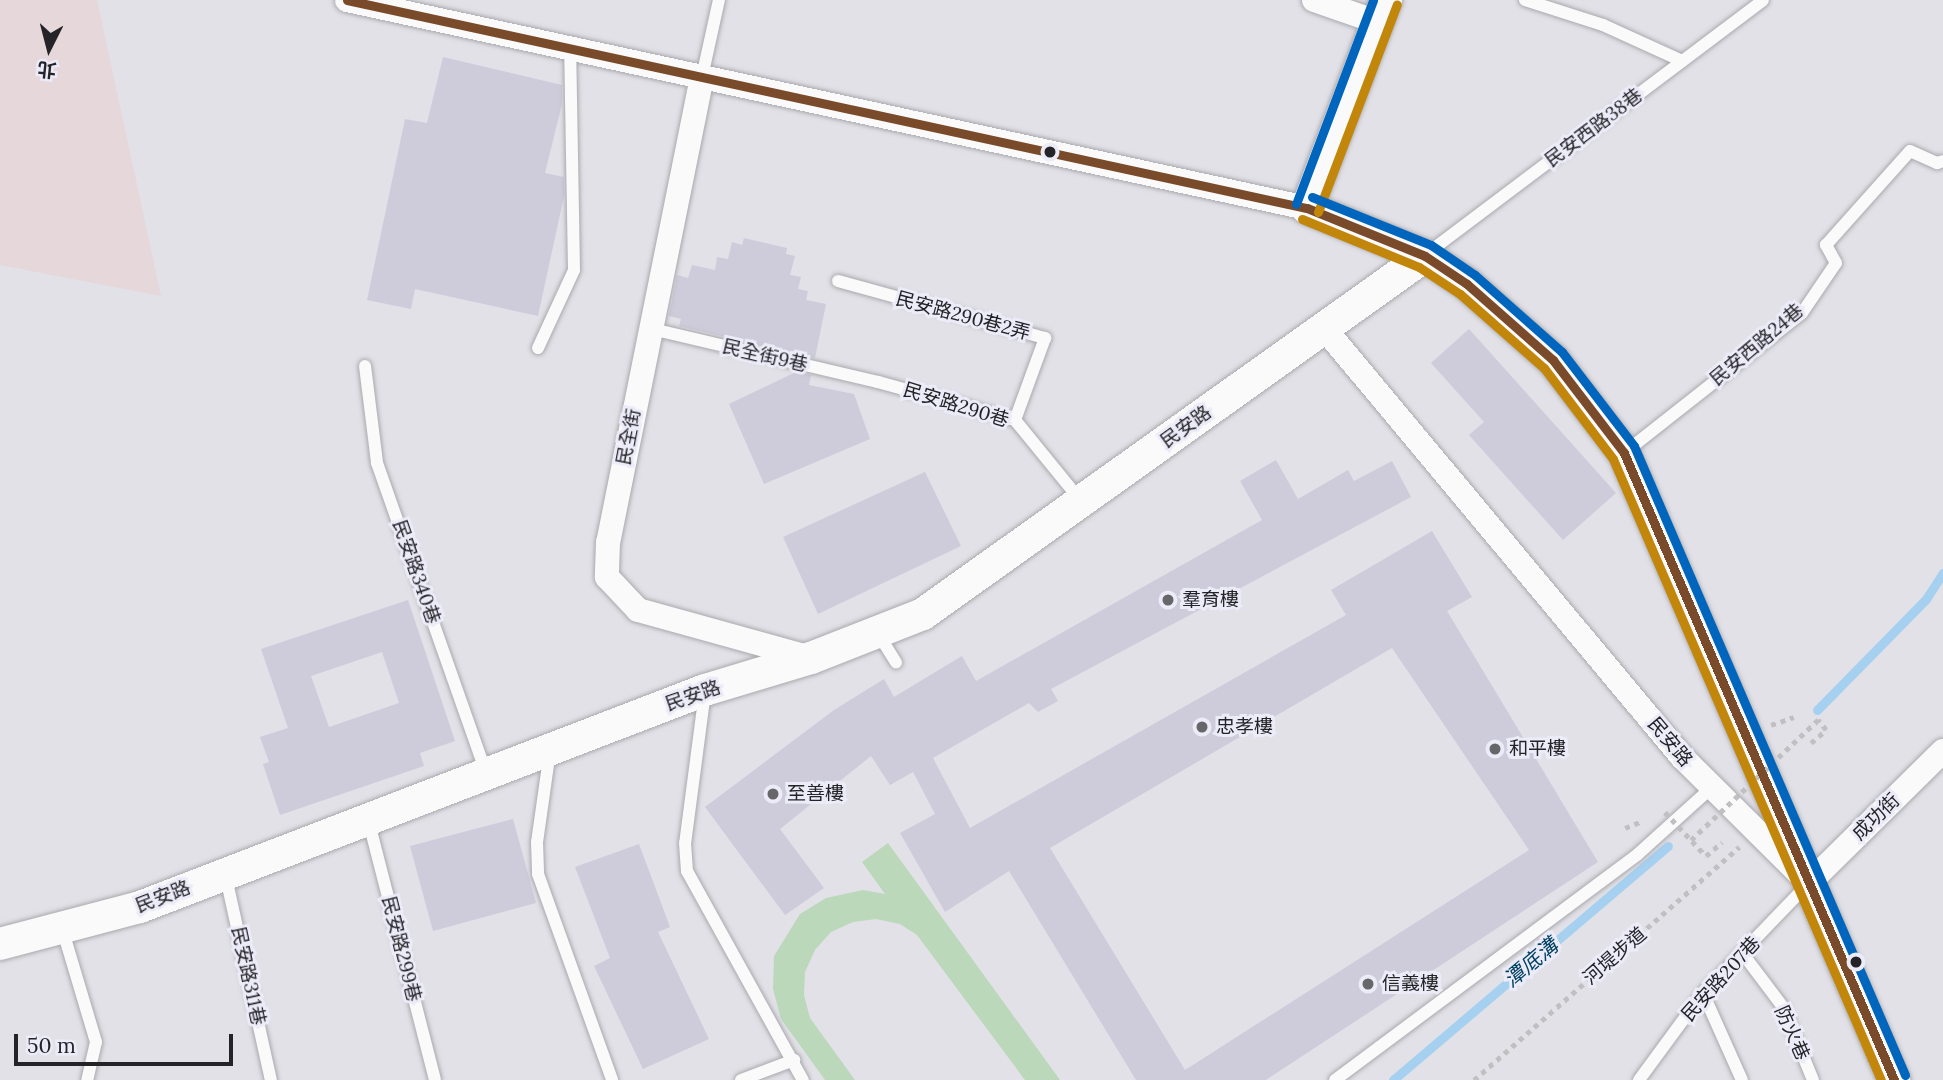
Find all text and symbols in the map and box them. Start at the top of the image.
north arrow [14,14,84,84]
text: 北 [36,57,58,83]
street label: 民安西路38巷 [1541,84,1647,172]
unlabelled marker [1043,145,1057,159]
street label: 民安路290巷2弄 [893,287,1033,345]
street label: 民安西路24巷 [1706,299,1808,391]
street label: 民全街9巷 [720,335,810,377]
street label: 民安路290巷 [901,378,1011,432]
street label: 民安路 [1156,401,1216,453]
street label: 民全街 [612,407,646,467]
street label: 民安路340巷 [388,517,444,627]
place label: 羣育樓 [1182,589,1239,611]
marker: 羣育樓 [1160,592,1176,608]
street label: 民安路 [662,676,724,716]
street label: 民安路 [1643,713,1697,771]
place label: 忠孝樓 [1216,716,1273,738]
marker: 忠孝樓 [1194,719,1210,735]
place label: 和平樓 [1509,738,1566,760]
marker: 和平樓 [1487,741,1503,757]
place label: 至善樓 [787,783,844,805]
marker: 至善樓 [765,786,781,802]
street label: 成功街 [1848,789,1904,845]
street label: 民安路 [132,876,194,918]
street label: 民安路299巷 [377,894,425,1004]
street label: 河堤步道 [1579,922,1651,990]
street label: 民安路311巷 [226,925,270,1027]
street label: 民安路207巷 [1677,932,1765,1026]
water label: 潭底溝 [1499,933,1563,993]
unlabelled marker [1849,955,1863,969]
place label: 信義樓 [1382,973,1439,995]
marker: 信義樓 [1360,976,1376,992]
street label: 防火巷 [1770,1002,1814,1064]
scale bar [18,1020,236,1064]
text: 50 m [27,1032,76,1059]

